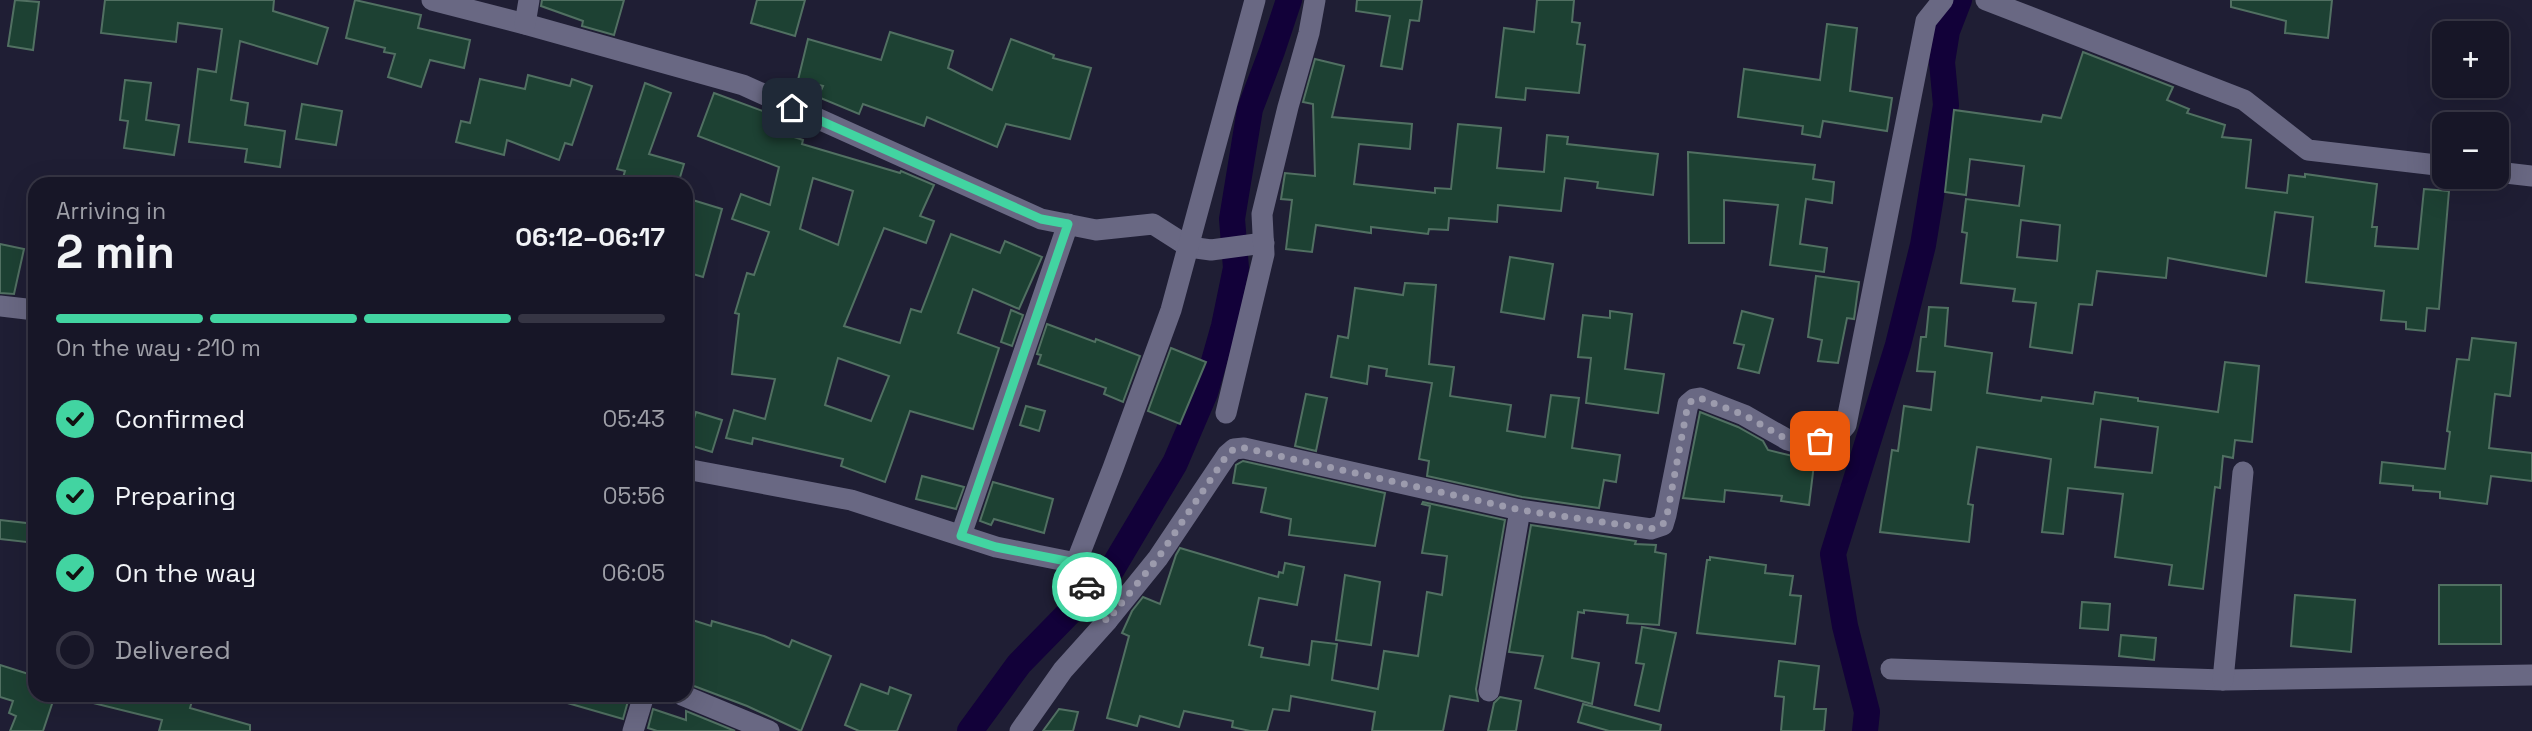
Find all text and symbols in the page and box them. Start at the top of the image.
map controls [2432,21,2509,189]
button: + [2432,21,2509,98]
pin [762,78,822,138]
icon: home [773,89,811,127]
button: − [2432,112,2509,189]
text: Arriving in [56,196,166,226]
text: 06:12–06:17 [515,220,665,254]
text: 2 min [56,223,175,281]
text: On the way · 210 m [56,333,261,363]
icon: check [56,400,94,438]
text: Confirmed [115,402,245,436]
text: 05:43 [602,404,665,434]
pin [1790,411,1850,471]
icon: bag [1801,422,1839,460]
icon: check [56,477,94,515]
text: Preparing [115,479,236,513]
text: 05:56 [603,481,665,511]
courier [1052,552,1122,622]
icon: check [56,554,94,592]
text: On the way [115,556,256,590]
text: 06:05 [602,558,665,588]
icon: car [1068,568,1106,606]
text: Delivered [115,633,231,667]

